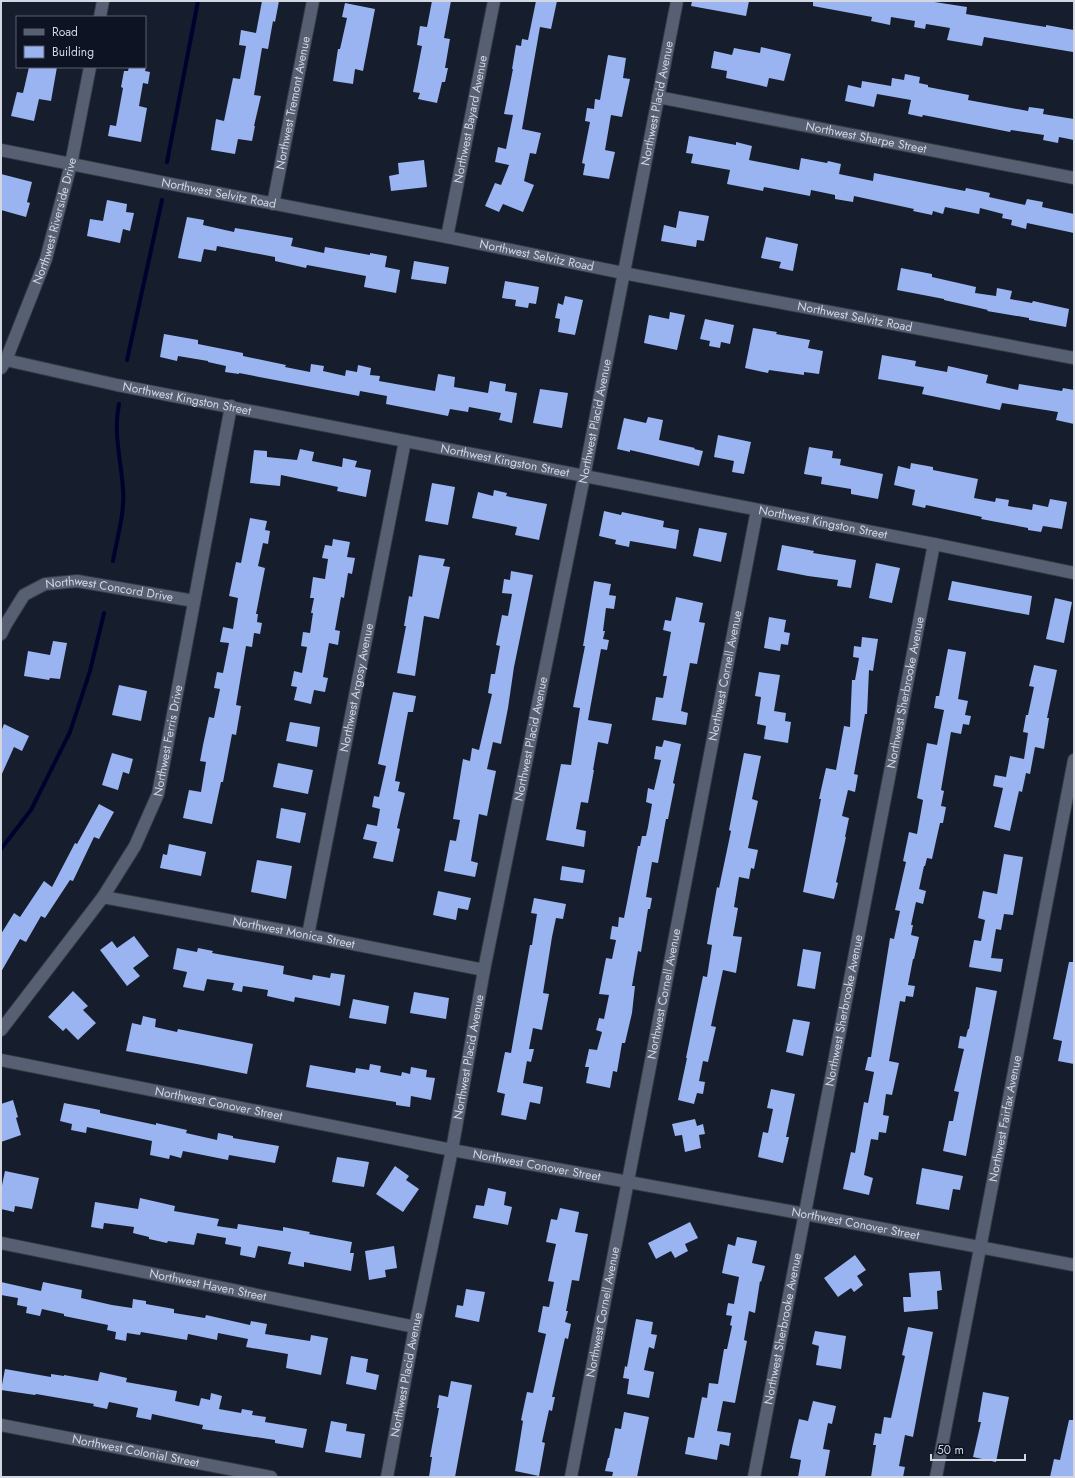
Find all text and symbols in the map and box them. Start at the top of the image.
legend [16,16,146,68]
text: Road [52,23,78,41]
street label: Northwest Tremont Avenue [271,35,315,171]
street label: Northwest Placid Avenue [636,40,678,167]
text: Building [52,43,94,61]
street label: Northwest Bayard Avenue [449,54,492,185]
street label: Northwest Sharpe Street [804,117,928,158]
street label: Northwest Riverside Drive [28,156,81,287]
street label: Northwest Selvitz Road [160,173,278,213]
street label: Northwest Selvitz Road [478,235,596,276]
street label: Northwest Selvitz Road [796,297,914,336]
street label: Northwest Placid Avenue [574,358,616,485]
street label: Northwest Kingston Street [121,377,253,420]
street label: Northwest Kingston Street [439,439,571,482]
street label: Northwest Kingston Street [757,501,889,544]
street label: Northwest Concord Drive [44,572,175,606]
street label: Northwest Cornell Avenue [704,609,746,743]
street label: Northwest Sherbrooke Avenue [882,615,929,770]
street label: Northwest Argosy Avenue [335,622,378,754]
street label: Northwest Placid Avenue [509,675,552,803]
street label: Northwest Ferris Drive [149,683,187,798]
street label: Northwest Monica Street [231,912,357,953]
street label: Northwest Cornell Avenue [643,927,685,1061]
street label: Northwest Sherbrooke Avenue [821,933,867,1088]
street label: Northwest Placid Avenue [449,993,488,1121]
street label: Northwest Fairfax Avenue [984,1054,1026,1183]
street label: Northwest Conover Street [153,1082,284,1125]
street label: Northwest Conover Street [471,1145,602,1186]
street label: Northwest Conover Street [790,1203,921,1245]
street label: Northwest Cornell Avenue [581,1245,624,1379]
street label: Northwest Sherbrooke Avenue [759,1251,806,1406]
street label: Northwest Haven Street [148,1264,268,1306]
street label: Northwest Placid Avenue [386,1311,427,1439]
street label: Northwest Colonial Street [70,1430,201,1472]
scale bar [931,1436,1025,1462]
text: 50 m [937,1441,964,1459]

